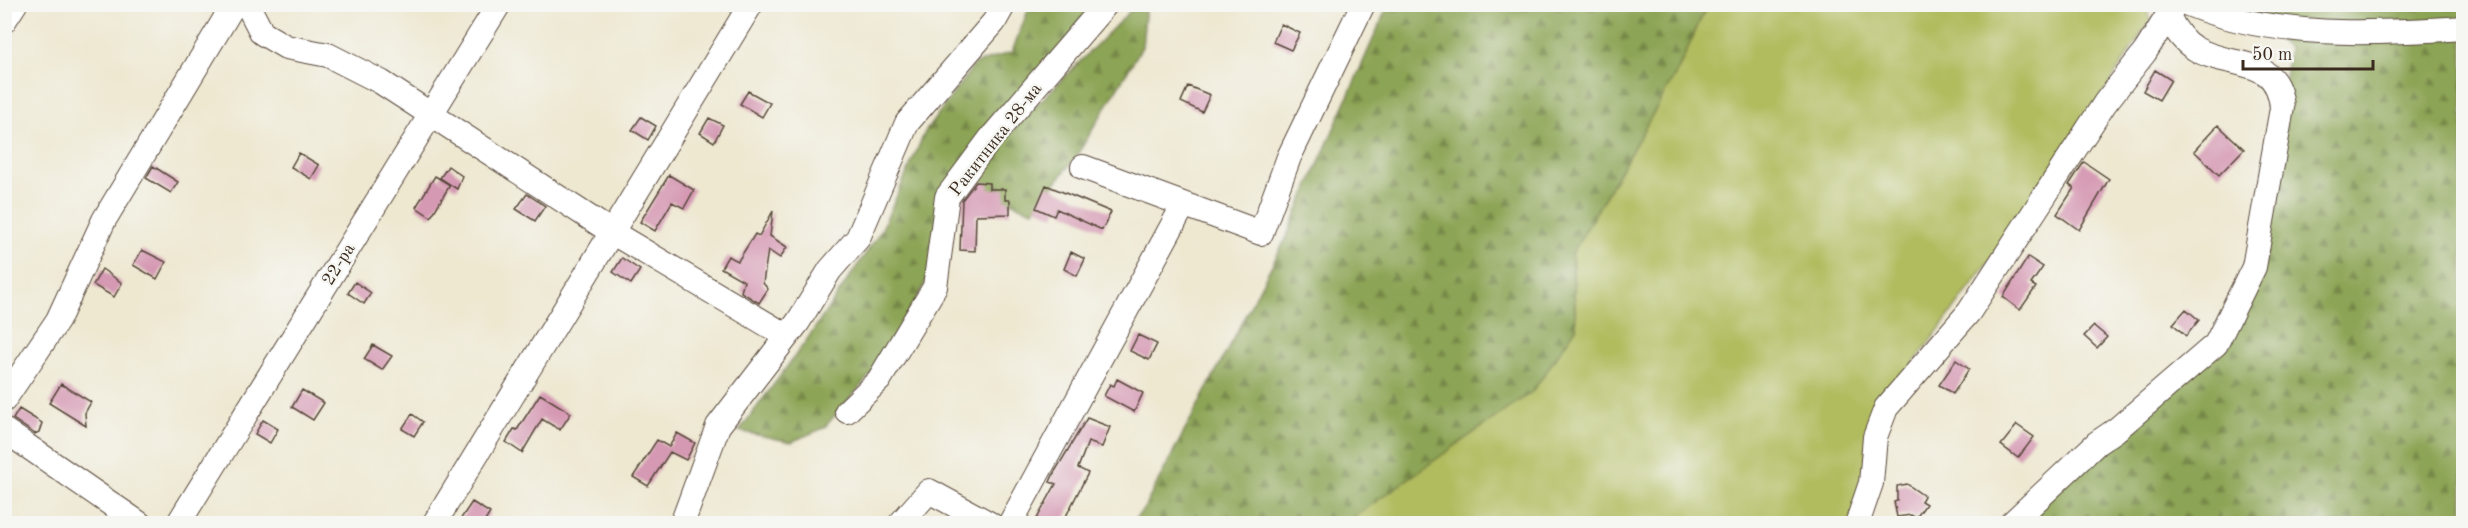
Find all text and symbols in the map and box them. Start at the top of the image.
scale bar [2243,33,2374,71]
text: 50 m [2252,46,2292,64]
street label: Ракитника 28-ма [946,80,1045,199]
street label: 22-ра [319,240,359,289]

